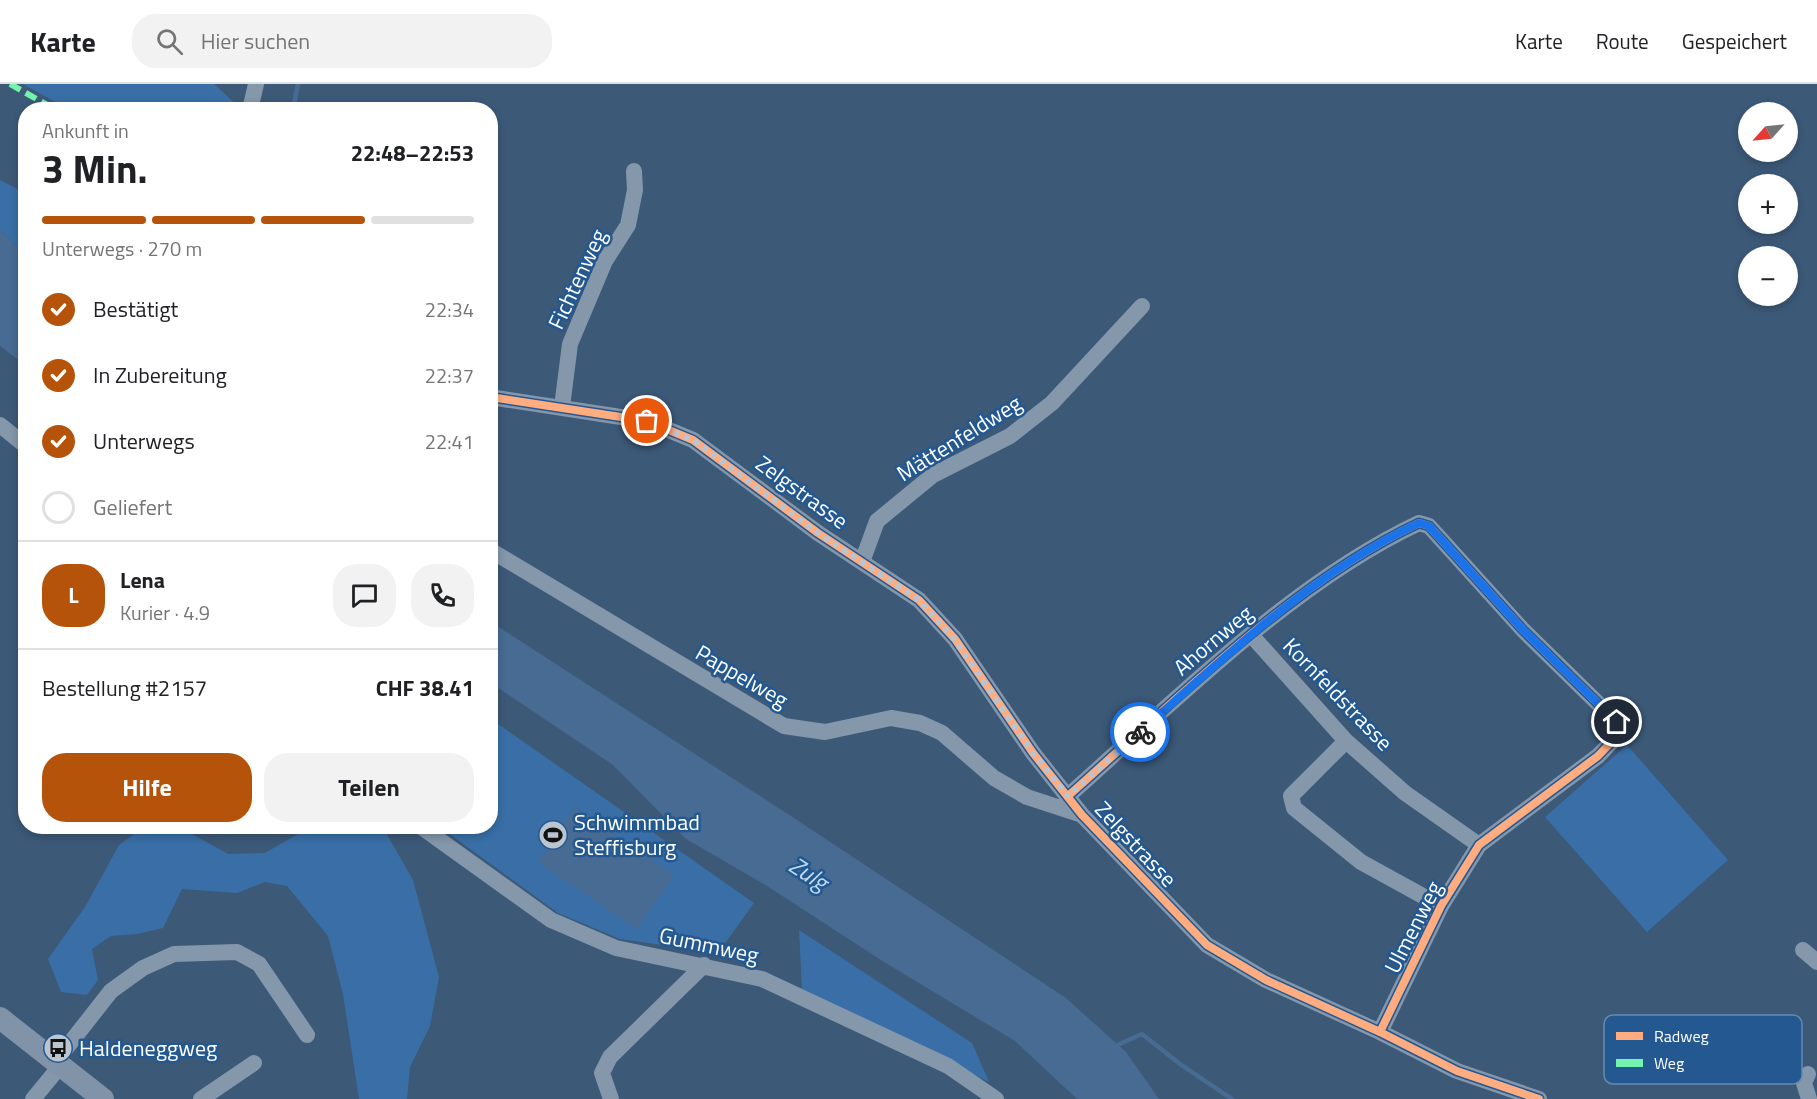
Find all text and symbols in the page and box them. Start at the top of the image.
search box [132,14,552,68]
text: Karte [30,20,96,63]
text: Hier suchen [201,24,310,58]
icon: search [153,25,186,58]
text: Karte [1515,25,1563,57]
text: Route [1596,25,1649,57]
text: Gespeichert [1682,25,1787,57]
north arrow [1738,102,1798,162]
map controls [1738,102,1798,306]
text: Ankunft in [42,115,129,146]
text: 22:48–22:53 [351,136,474,170]
text: 3 Min. [42,139,148,198]
button: + [1738,174,1798,234]
street label: Fichtenweg [539,223,615,335]
text: Unterwegs · 270 m [42,233,202,264]
button: − [1738,246,1798,306]
text: Bestätigt [93,292,178,326]
icon: check [42,293,75,326]
text: 22:34 [425,294,474,325]
text: In Zubereitung [93,358,227,392]
icon: check [42,359,75,392]
text: 22:37 [425,360,474,391]
street label: Mättenfeldweg [890,386,1028,490]
pin [621,395,672,446]
icon: bag [630,404,663,437]
text: Unterwegs [93,424,195,458]
icon: check [42,425,75,458]
text: 22:41 [425,426,474,457]
street label: Zelgstrasse [749,447,855,537]
text: Geliefert [93,490,172,524]
text: Lena [120,563,165,597]
button: chat [333,564,396,627]
button: phone [411,564,474,627]
text: L [68,578,79,612]
street label: Ahornweg [1166,596,1260,684]
text: Kurier · 4.9 [120,597,210,628]
street label: Kornfeldstrasse [1275,630,1401,758]
street label: Pappelweg [689,636,795,716]
text: Bestellung #2157 [42,671,207,705]
text: CHF 38.41 [376,671,474,705]
pin [1591,696,1642,747]
courier [1110,702,1170,762]
icon: home [1600,705,1633,738]
icon: bike [1124,716,1157,749]
button: Hilfe [42,753,252,822]
button: Teilen [264,753,474,822]
street label: Zelgstrasse [1087,793,1185,895]
place label: Schwimmbad Steffisburg [574,805,700,864]
sports icon: Schwimmbad Steffisburg [537,819,569,851]
water label: Zulg [782,847,838,901]
street label: Ulmenweg [1375,875,1451,979]
street label: Gummweg [656,918,762,972]
legend [1604,1015,1802,1084]
text: Radweg [1654,1024,1709,1048]
place label: Haldeneggweg [79,1031,217,1065]
bus stop icon: Haldeneggweg [42,1032,74,1064]
text: Weg [1654,1051,1684,1075]

